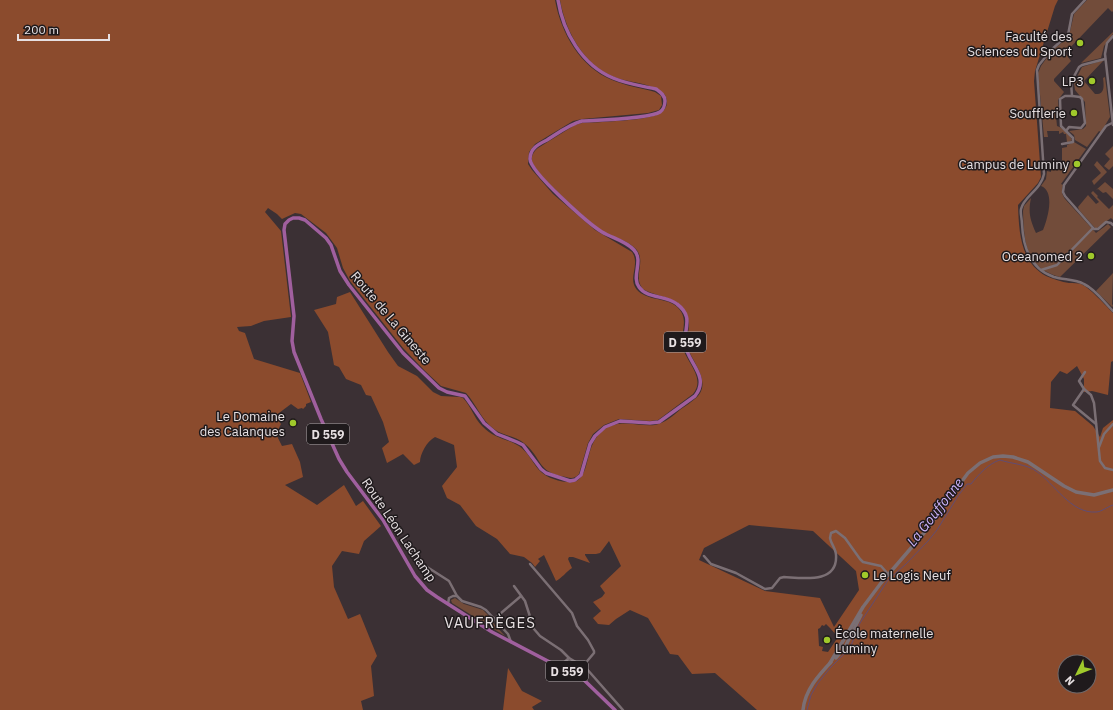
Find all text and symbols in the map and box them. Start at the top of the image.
scale bar [18,16,109,42]
text: 200 m [24,22,59,37]
place label: Faculté des Sciences du Sport [967,28,1072,60]
marker: Faculté des Sciences du Sport [1075,38,1085,48]
place label: LP3 [1062,73,1084,90]
marker: LP3 [1087,76,1097,86]
place label: Soufflerie [1010,105,1066,122]
marker: Soufflerie [1069,108,1079,118]
place label: Campus de Luminy [958,156,1070,173]
marker: Campus de Luminy [1072,159,1082,169]
place label: Oceanomed 2 [1002,248,1083,265]
marker: Oceanomed 2 [1086,251,1096,261]
street label: Route de La Gineste [347,268,435,368]
road number: D 559 [664,332,706,352]
place label: Le Domaine des Calanques [200,408,285,440]
marker: Le Domaine des Calanques [288,418,298,428]
road number: D 559 [307,424,349,444]
water label: La Gouffonne [903,474,967,550]
street label: Route Léon Lachamp [358,475,440,585]
place label: Le Logis Neuf [873,567,951,584]
marker: Le Logis Neuf [860,570,870,580]
district label: VAUFRÈGES [444,613,536,632]
place label: École maternelle Luminy [835,625,933,657]
marker: École maternelle Luminy [822,635,832,645]
north arrow [1057,654,1097,694]
road number: D 559 [546,661,588,681]
text: N [1062,673,1078,689]

